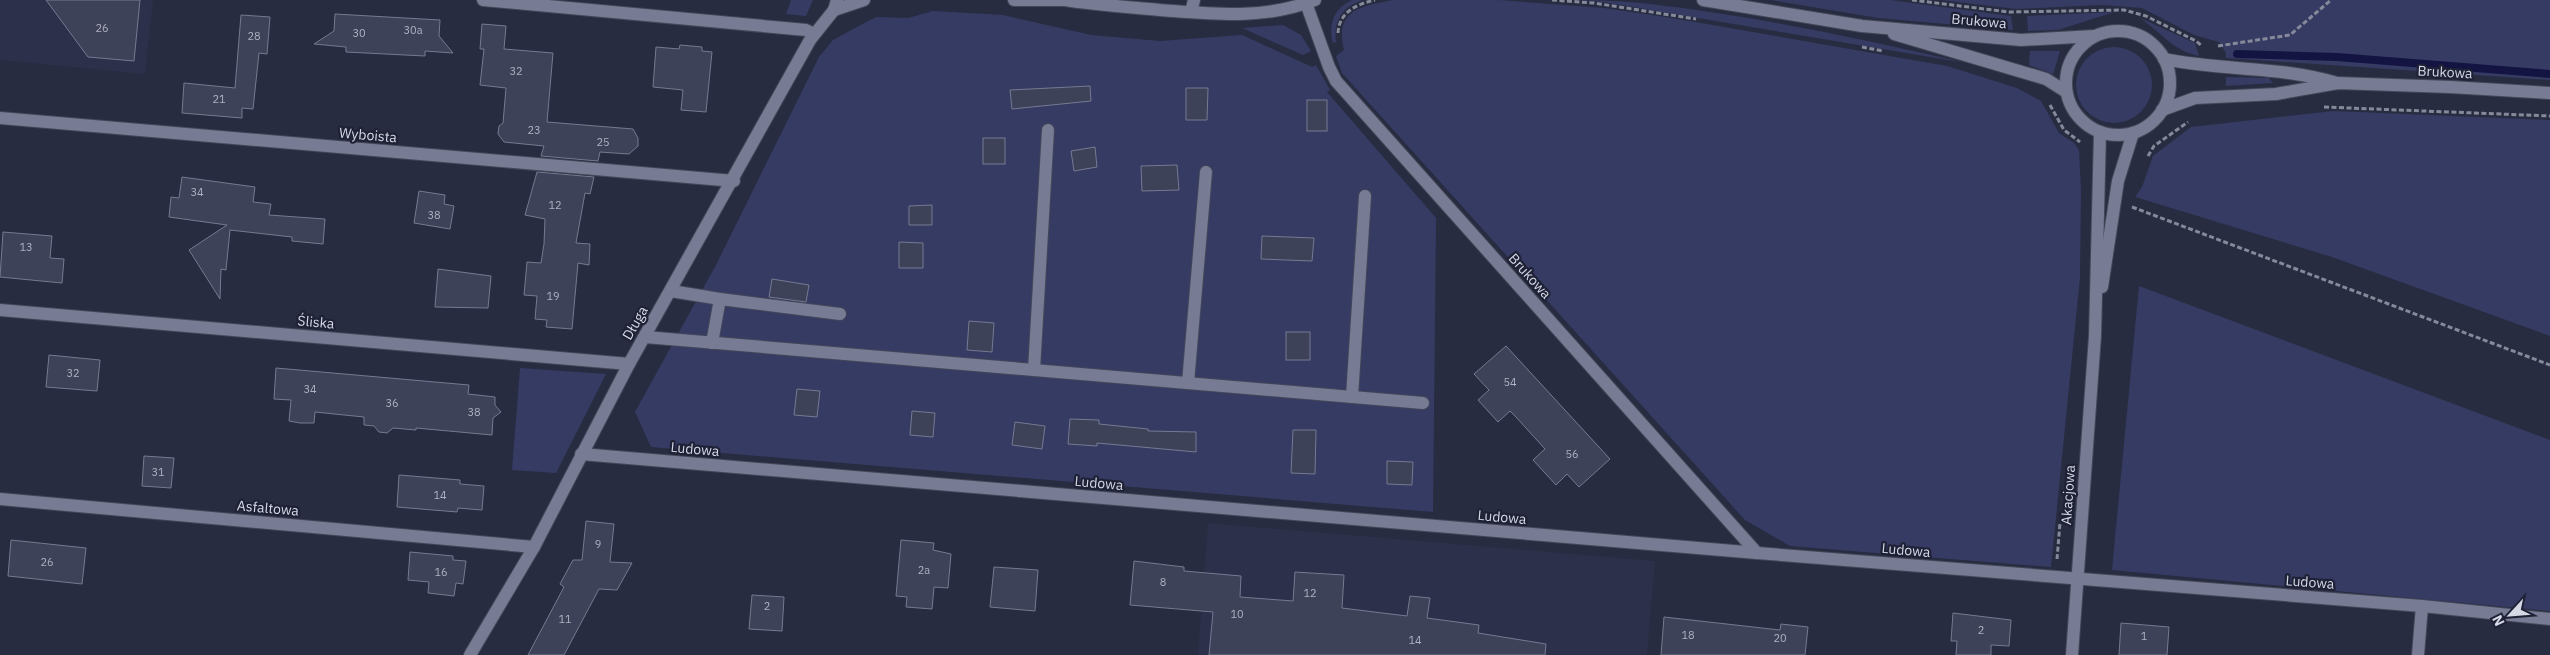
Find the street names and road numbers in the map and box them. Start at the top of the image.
street label: Brukowa [1951,10,2008,32]
street label: Brukowa [2417,62,2474,82]
street label: Wyboista [338,124,398,147]
street label: Brukowa [1505,249,1556,303]
street label: Długa [618,302,652,343]
street label: Śliska [297,310,336,333]
street label: Ludowa [670,438,721,460]
street label: Akacjowa [2057,464,2079,526]
street label: Ludowa [1074,472,1125,494]
street label: Asfaltowa [236,496,300,520]
street label: Ludowa [1477,506,1528,528]
street label: Ludowa [1881,539,1932,561]
street label: Ludowa [2285,571,2335,593]

